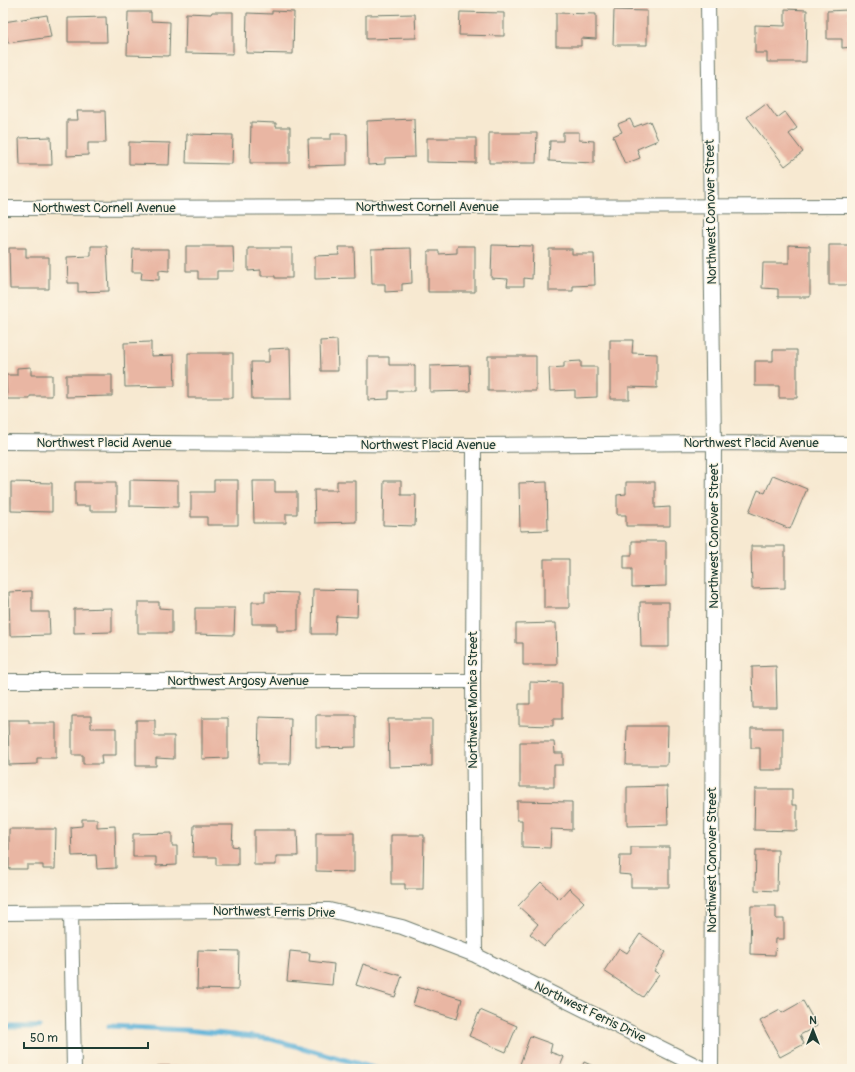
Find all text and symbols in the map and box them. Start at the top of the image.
street label: Northwest Conover Street [702,138,720,285]
street label: Northwest Cornell Avenue [355,199,499,215]
street label: Northwest Cornell Avenue [32,200,176,216]
street label: Northwest Placid Avenue [36,435,172,451]
street label: Northwest Placid Avenue [683,435,819,451]
street label: Northwest Placid Avenue [360,437,496,453]
street label: Northwest Conover Street [706,463,722,609]
street label: Northwest Monica Street [465,631,481,769]
street label: Northwest Argosy Avenue [167,673,309,689]
street label: Northwest Conover Street [704,787,720,933]
street label: Northwest Ferris Drive [213,903,336,921]
street label: Northwest Ferris Drive [531,978,649,1046]
north arrow [793,1010,833,1050]
text: N [809,1014,817,1027]
scale bar [24,1024,148,1050]
text: 50 m [30,1031,58,1046]

